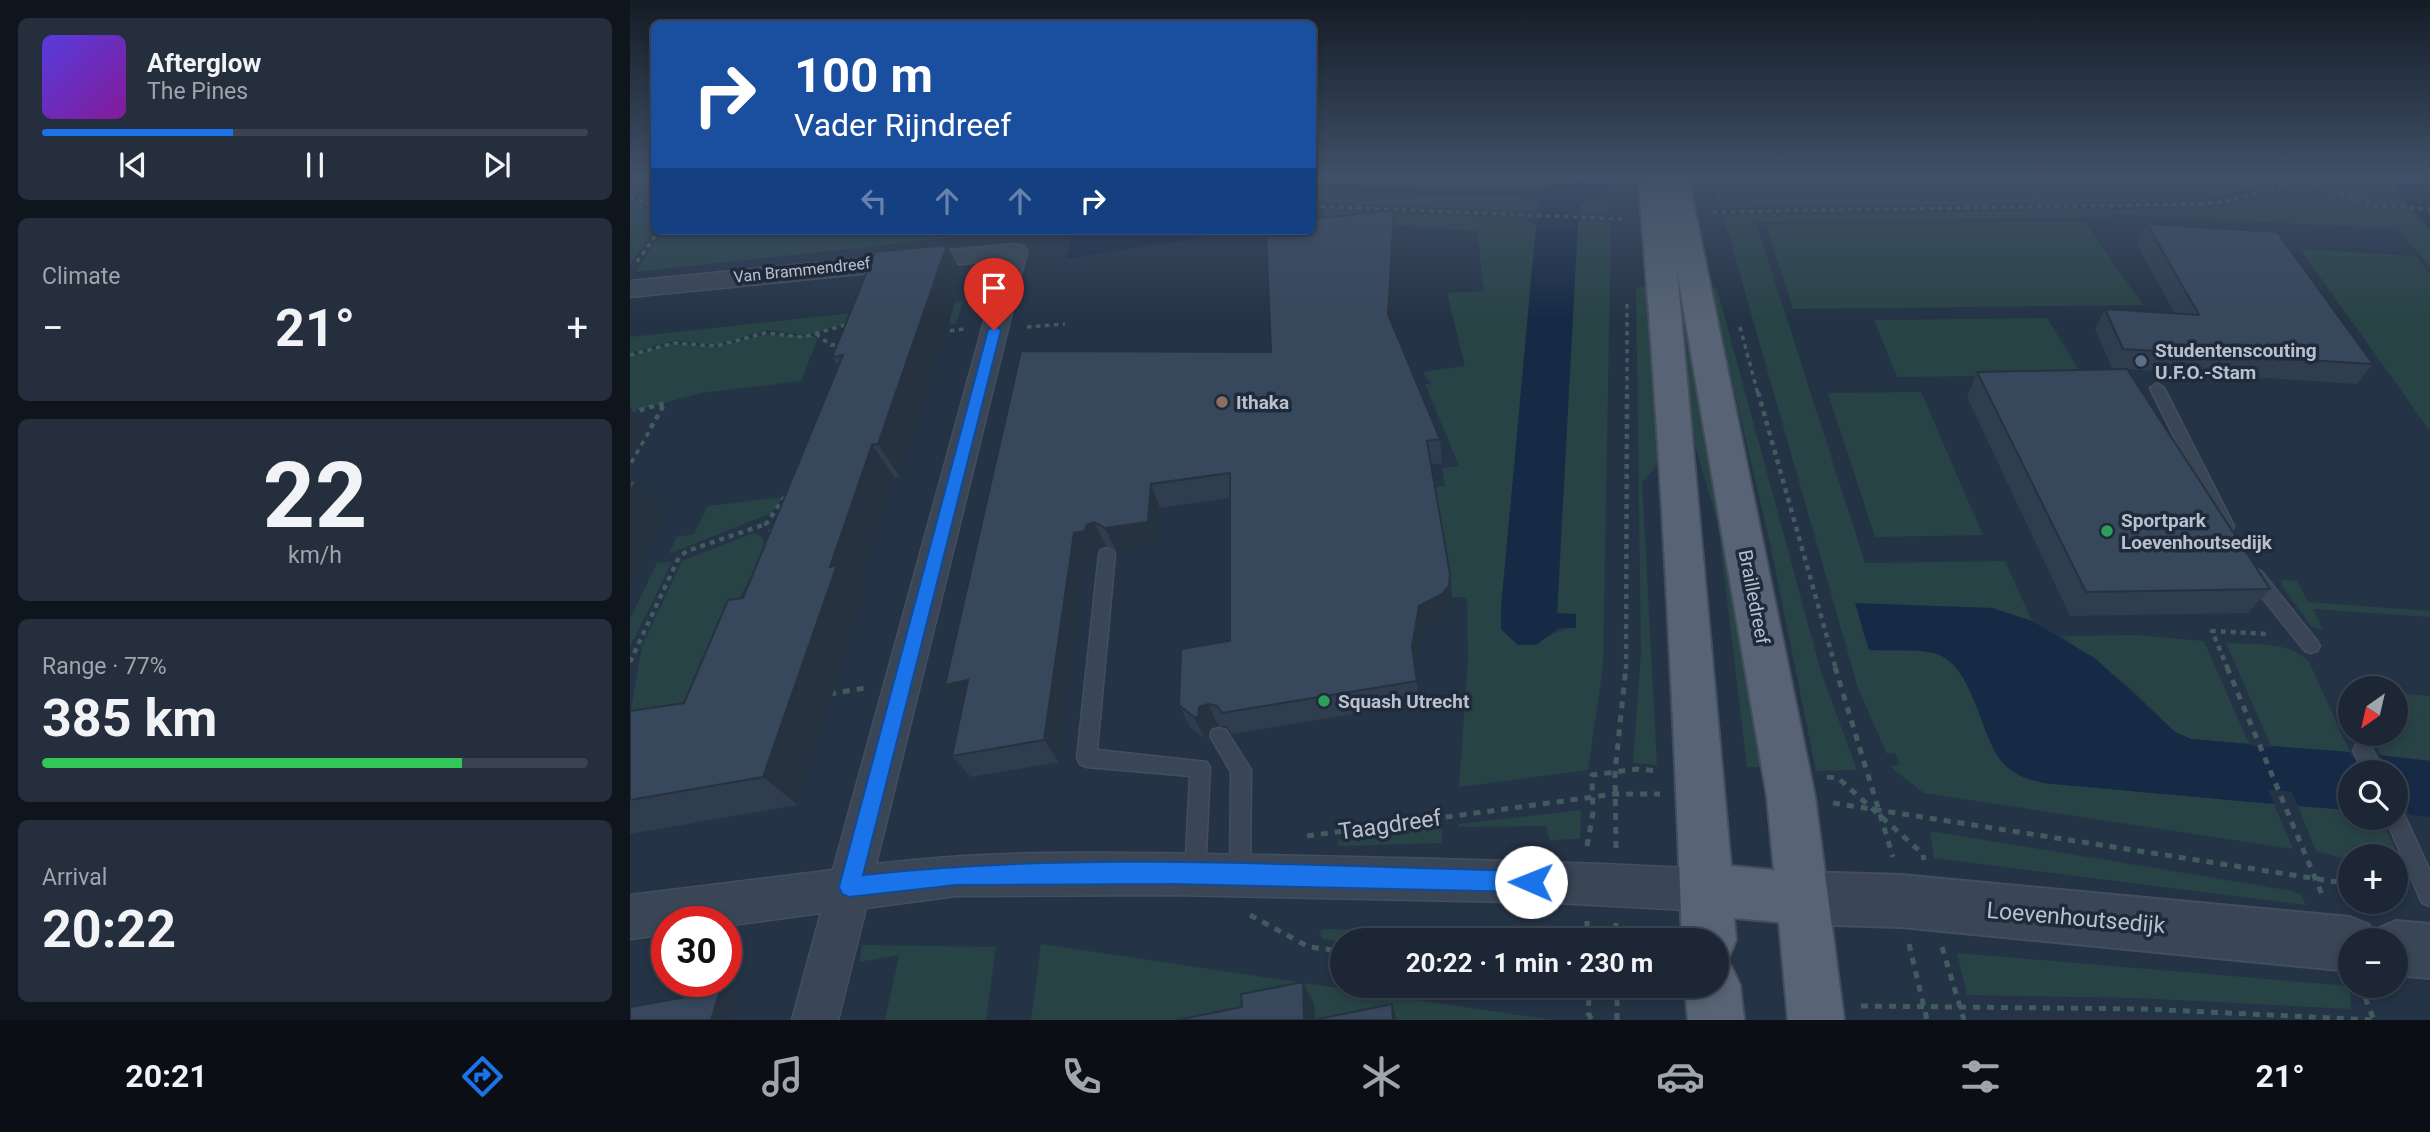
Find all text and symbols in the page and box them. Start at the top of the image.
text: 100 m [794,47,933,104]
text: Afterglow [147,48,261,78]
icon: right [679,49,770,140]
text: The Pines [147,78,248,105]
text: Vader Rijndreef [794,106,1011,144]
icon: previous [114,146,152,184]
icon: pause [296,146,334,184]
icon: next [478,146,516,184]
icon: left [855,182,893,220]
icon: ahead [928,182,966,220]
icon: ahead [1001,182,1039,220]
icon: right [1074,182,1112,220]
street label: Van Brammendreef [733,253,872,287]
pin [964,258,1024,330]
text: Climate [42,263,121,290]
icon: arrive [975,269,1013,307]
text: 21° [275,298,355,359]
text: − [42,306,64,350]
text: + [566,306,588,350]
place label: Studentenscouting U.F.O.-Stam [2155,339,2317,384]
marker: Studentenscouting U.F.O.-Stam [2133,353,2149,369]
place label: Ithaka [1236,391,1289,414]
marker: Ithaka [1214,394,1230,410]
text: 22 [263,443,367,549]
place label: Sportpark Loevenhoutsedijk [2121,509,2273,554]
marker: Sportpark Loevenhoutsedijk [2099,523,2115,539]
text: km/h [288,542,342,569]
street label: Brailledreef [1734,548,1775,647]
text: Range · 77% [42,653,167,680]
north arrow [2338,676,2408,746]
map controls [2338,676,2408,998]
text: 385 km [42,688,217,749]
place label: Squash Utrecht [1338,690,1470,713]
marker: Squash Utrecht [1316,693,1332,709]
button: search [2338,760,2408,830]
street label: Taagdreef [1337,804,1444,846]
button: + [2338,844,2408,914]
position arrow [1494,845,1568,919]
text: Arrival [42,864,107,891]
street label: Loevenhoutsedijk [1986,897,2167,939]
text: 20:22 [42,899,176,960]
speed limit sign: 30 [651,906,742,997]
button: − [2338,928,2408,998]
text: 20:22 · 1 min · 230 m [1406,948,1653,978]
icon: directions [458,1052,507,1101]
icon: music [758,1052,807,1101]
icon: phone [1057,1052,1106,1101]
icon: climate [1357,1052,1406,1101]
icon: car [1656,1052,1705,1101]
icon: filters [1956,1052,2005,1101]
text: 20:21 [125,1057,208,1095]
text: 21° [2255,1057,2305,1095]

